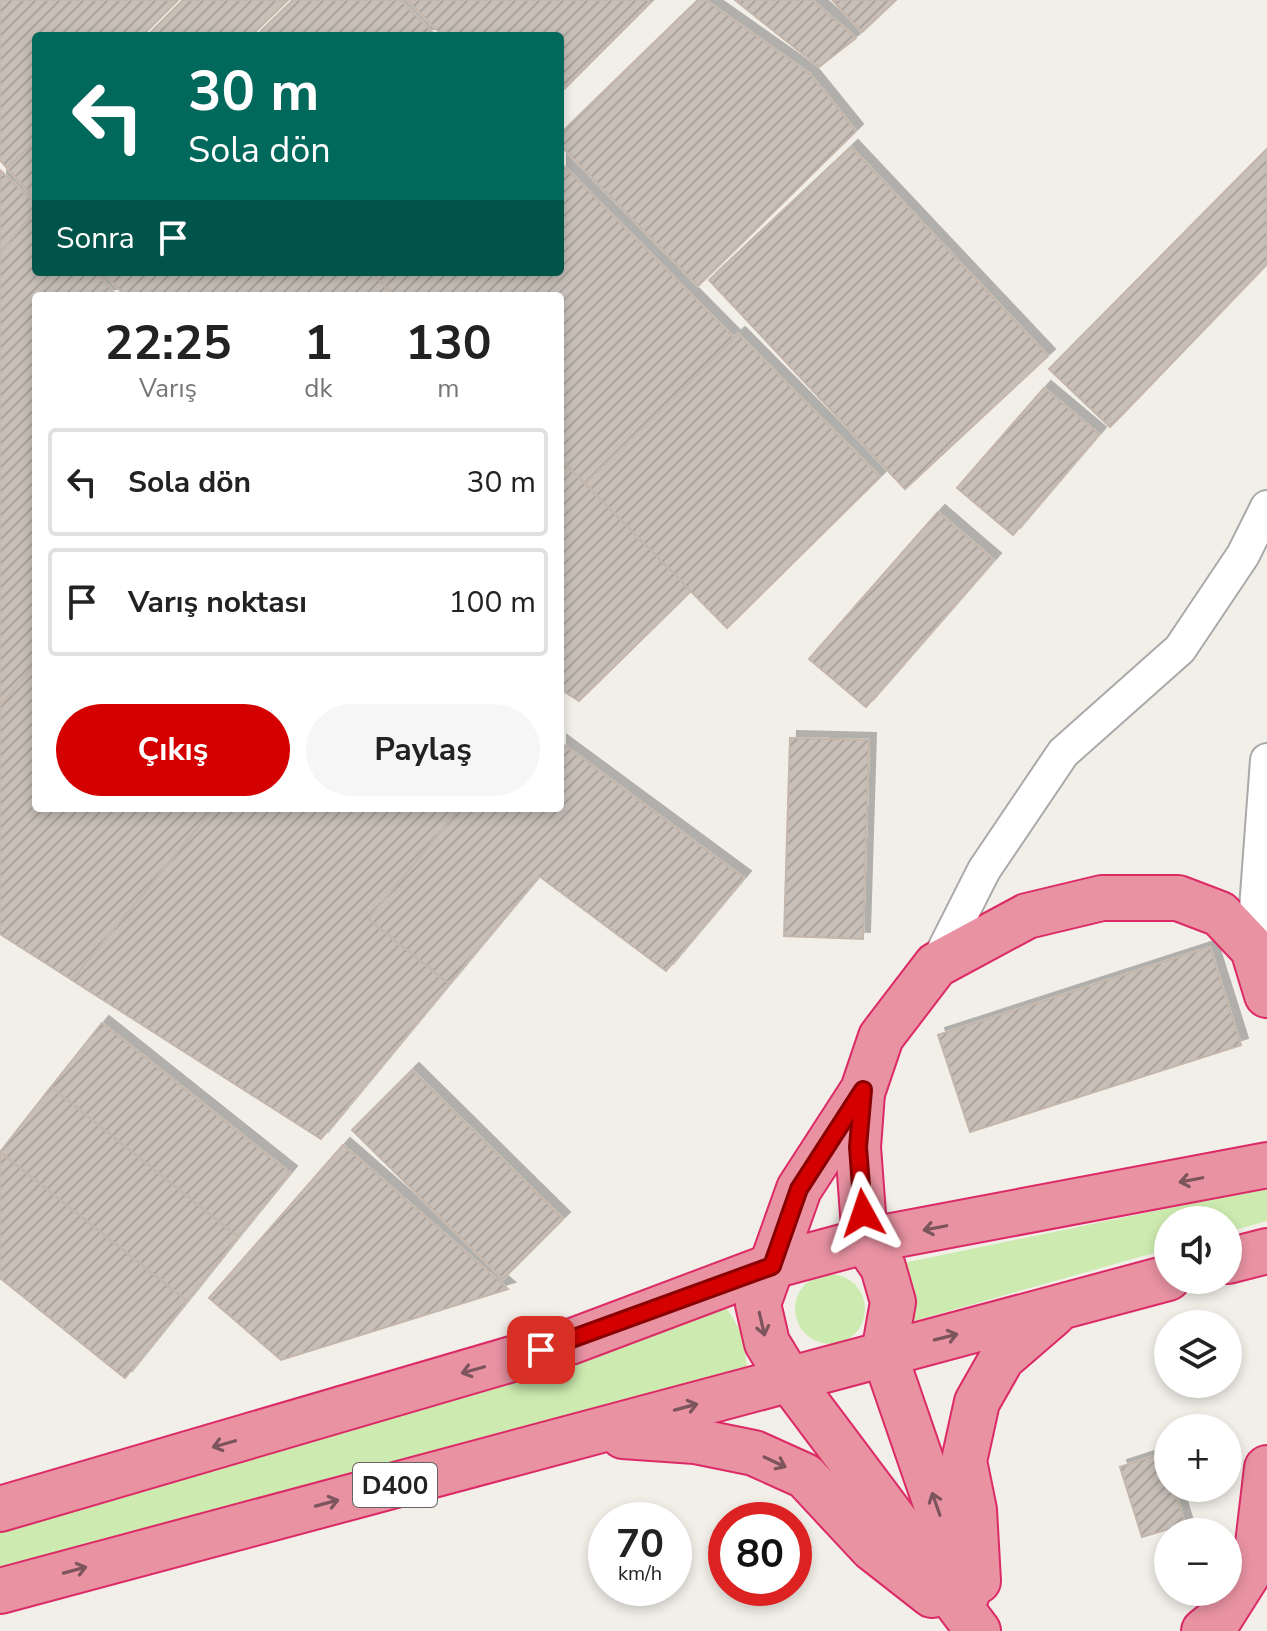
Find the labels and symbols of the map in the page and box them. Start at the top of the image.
position arrow [821,1171,905,1255]
one-way arrow [1178,1173,1204,1188]
one-way arrow [923,1221,948,1236]
one-way arrow [755,1311,770,1337]
pin [507,1316,575,1384]
one-way arrow [932,1328,958,1343]
one-way arrow [461,1363,487,1378]
one-way arrow [672,1399,698,1414]
one-way arrow [212,1438,237,1452]
one-way arrow [762,1456,787,1471]
road number: D400 [353,1463,437,1507]
one-way arrow [928,1493,942,1517]
one-way arrow [313,1495,339,1510]
speed limit sign: 80 [708,1502,812,1606]
one-way arrow [62,1562,88,1577]

